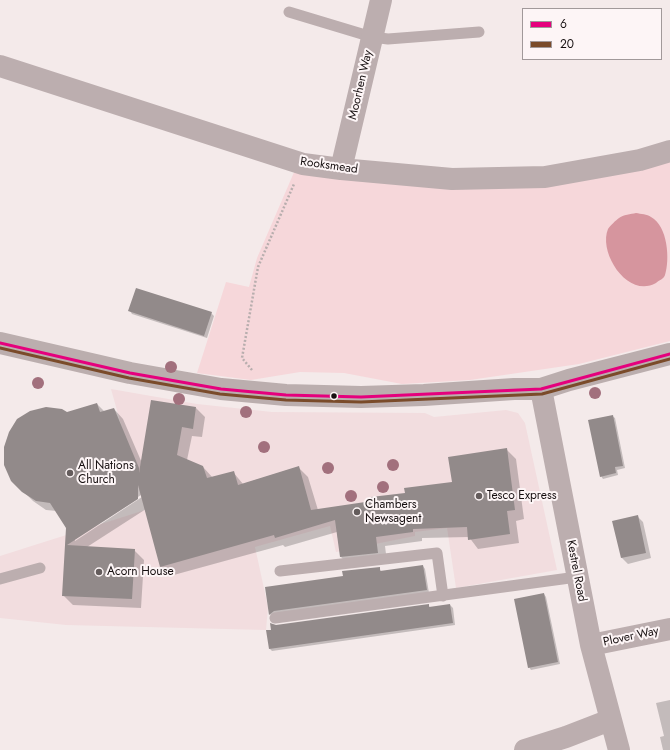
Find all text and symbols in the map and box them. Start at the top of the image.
legend [522,8,662,60]
text: 6 [560,15,567,33]
text: 20 [560,35,574,53]
street label: Moorhen Way [346,49,376,121]
street label: Rooksmead [299,155,359,177]
unlabelled marker [329,391,339,401]
place label: All Nations Church [78,459,134,487]
marker: All Nations Church [65,468,75,478]
place label: Tesco Express [487,489,557,503]
marker: Tesco Express [474,491,484,501]
place label: Chambers Newsagent [365,498,421,526]
marker: Chambers Newsagent [352,507,362,517]
street label: Kestrel Road [563,539,589,603]
place label: Acorn House [107,565,174,579]
marker: Acorn House [94,567,104,577]
street label: Plover Way [602,624,660,650]

